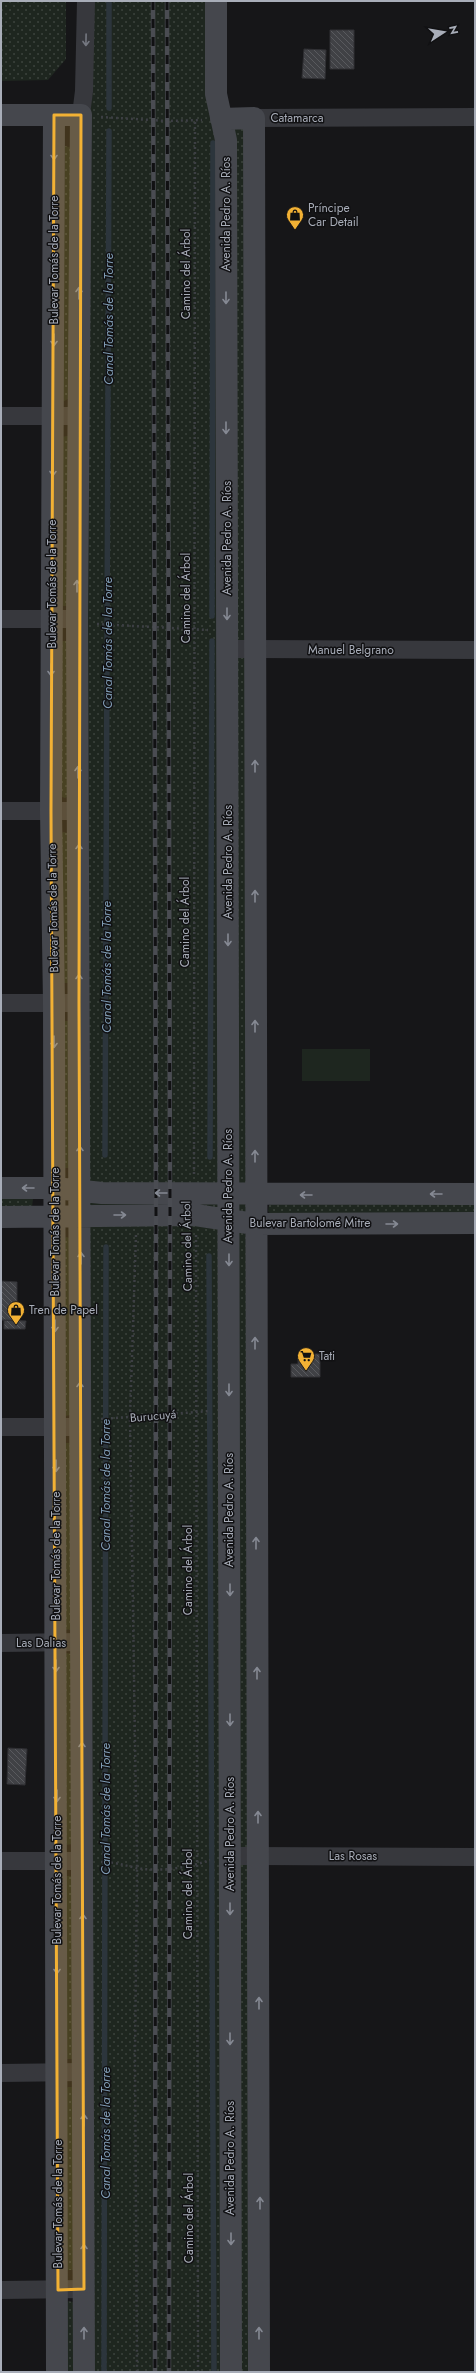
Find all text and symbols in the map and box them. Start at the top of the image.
north arrow [424,12,464,52]
text: N [445,24,463,36]
one-way arrow [82,33,90,46]
street label: Catamarca [270,109,324,127]
one-way arrow [50,147,58,160]
street label: Avenida Pedro A. Ríos [217,157,235,271]
street label: Bulevar Tomás de la Torre [45,196,63,325]
place label: Príncipe Car Detail [308,199,359,231]
shop icon: Príncipe Car Detail [285,205,305,230]
street label: Camino del Árbol [177,229,195,319]
water label: Canal Tomás de la Torre [99,253,118,385]
one-way arrow [75,287,83,300]
one-way arrow [222,291,230,304]
one-way arrow [50,333,57,346]
one-way arrow [222,421,230,434]
one-way arrow [49,463,57,476]
street label: Avenida Pedro A. Ríos [218,481,236,595]
street label: Bulevar Tomás de la Torre [43,520,61,649]
street label: Camino del Árbol [177,553,195,643]
water label: Canal Tomás de la Torre [98,577,117,709]
one-way arrow [73,580,81,593]
one-way arrow [223,607,231,620]
street label: Manuel Belgrano [308,641,394,659]
one-way arrow [47,663,55,676]
one-way arrow [251,760,259,773]
one-way arrow [74,766,82,779]
street label: Avenida Pedro A. Ríos [219,805,237,919]
street label: Bulevar Tomás de la Torre [43,843,63,973]
one-way arrow [75,844,83,857]
street label: Camino del Árbol [176,877,194,967]
one-way arrow [251,890,259,903]
water label: Canal Tomás de la Torre [97,901,116,1033]
one-way arrow [224,933,232,946]
one-way arrow [75,974,83,987]
one-way arrow [251,1020,259,1033]
one-way arrow [50,1035,58,1048]
street label: Avenida Pedro A. Ríos [219,1129,237,1243]
one-way arrow [76,1146,84,1159]
one-way arrow [251,1150,259,1163]
street label: Bulevar Tomás de la Torre [46,1168,64,1297]
one-way arrow [22,1184,35,1192]
one-way arrow [155,1189,168,1197]
one-way arrow [430,1190,443,1198]
one-way arrow [300,1191,313,1199]
street label: Camino del Árbol [177,1201,197,1291]
one-way arrow [113,1211,126,1219]
street label: Bulevar Bartolomé Mitre [250,1214,370,1232]
one-way arrow [385,1220,398,1228]
one-way arrow [77,1252,85,1265]
one-way arrow [225,1253,232,1266]
shop icon: Tren de Papel [6,1300,26,1325]
place label: Tren de Papel [29,1301,98,1319]
one-way arrow [51,1319,59,1332]
one-way arrow [252,1337,259,1350]
supermarket icon: Tati [296,1346,316,1371]
place label: Tati [319,1347,335,1365]
one-way arrow [76,1382,84,1395]
one-way arrow [225,1383,233,1396]
street label: Burucuyá [129,1405,177,1427]
water label: Canal Tomás de la Torre [96,1419,115,1551]
street label: Avenida Pedro A. Ríos [220,1453,238,1567]
one-way arrow [52,1459,60,1472]
street label: Bulevar Tomás de la Torre [47,1492,65,1621]
street label: Camino del Árbol [179,1525,197,1615]
one-way arrow [252,1537,260,1550]
one-way arrow [226,1583,234,1596]
street label: Las Dalias [16,1634,66,1652]
one-way arrow [52,1659,60,1672]
one-way arrow [253,1667,261,1680]
one-way arrow [226,1713,234,1726]
one-way arrow [78,1742,86,1755]
water label: Canal Tomás de la Torre [96,1743,115,1875]
street label: Avenida Pedro A. Ríos [221,1777,239,1891]
one-way arrow [53,1789,61,1802]
one-way arrow [254,1811,262,1824]
street label: Bulevar Tomás de la Torre [48,1816,66,1945]
street label: Las Rosas [329,1847,377,1865]
street label: Camino del Árbol [179,1849,197,1939]
one-way arrow [226,1902,234,1915]
one-way arrow [79,1914,87,1927]
one-way arrow [53,1961,61,1974]
one-way arrow [255,1997,263,2010]
one-way arrow [226,2032,234,2045]
water label: Canal Tomás de la Torre [96,2067,115,2199]
street label: Avenida Pedro A. Ríos [221,2101,239,2215]
one-way arrow [80,2114,88,2127]
street label: Bulevar Tomás de la Torre [49,2140,67,2269]
street label: Camino del Árbol [180,2173,198,2263]
one-way arrow [256,2197,264,2210]
one-way arrow [227,2232,235,2245]
one-way arrow [80,2244,88,2257]
one-way arrow [80,2327,88,2340]
one-way arrow [255,2327,263,2340]

